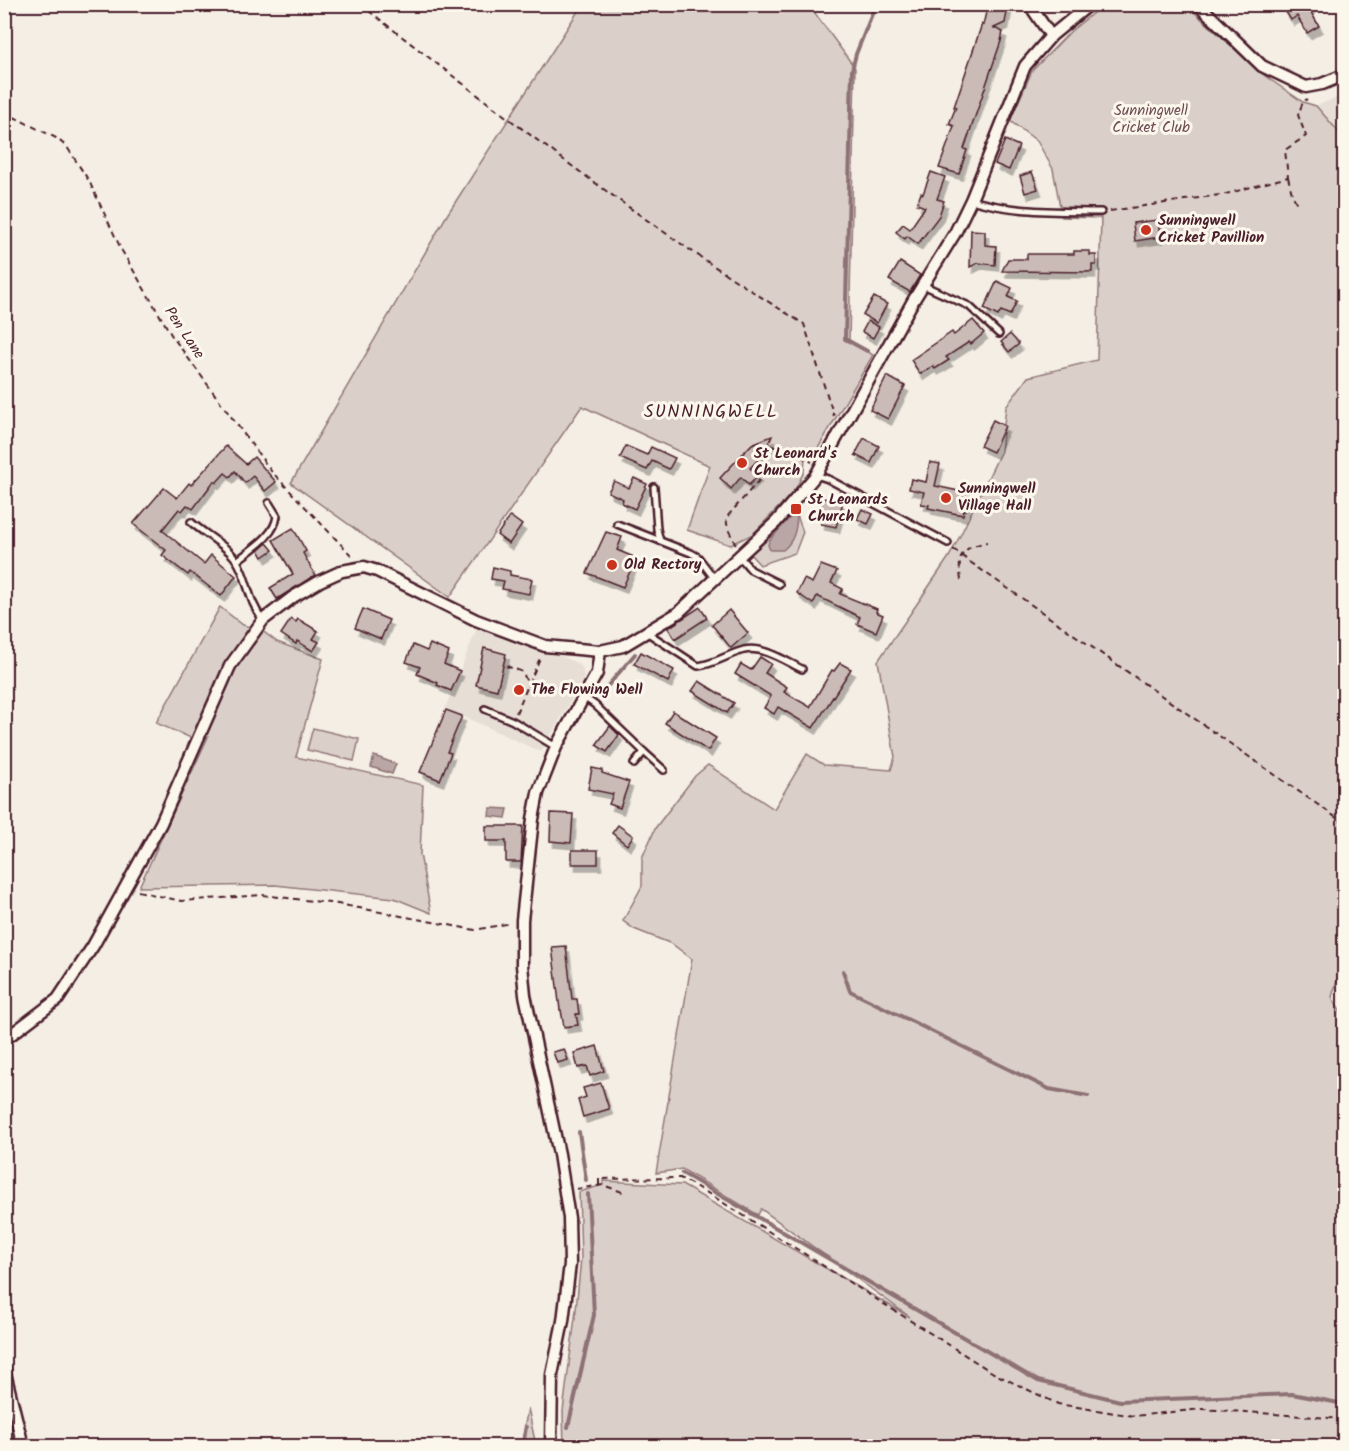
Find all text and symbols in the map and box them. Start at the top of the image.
park label: Sunningwell Cricket Club [1112,99,1190,140]
place label: Sunningwell Cricket Pavillion [1158,209,1264,250]
marker: Sunningwell Cricket Pavillion [1139,223,1153,237]
street label: Pen Lane [158,302,211,364]
district label: SUNNINGWELL [644,398,778,427]
place label: St Leonard's Church [754,442,837,483]
marker: St Leonard's Church [735,456,749,470]
place label: Sunningwell Village Hall [958,477,1036,518]
place label: St Leonards Church [808,488,888,529]
marker: Sunningwell Village Hall [939,491,953,505]
marker: St Leonards Church [789,502,803,516]
place label: Old Rectory [624,553,702,577]
marker: Old Rectory [605,558,619,572]
place label: The Flowing Well [531,678,643,702]
marker: The Flowing Well [512,683,526,697]

